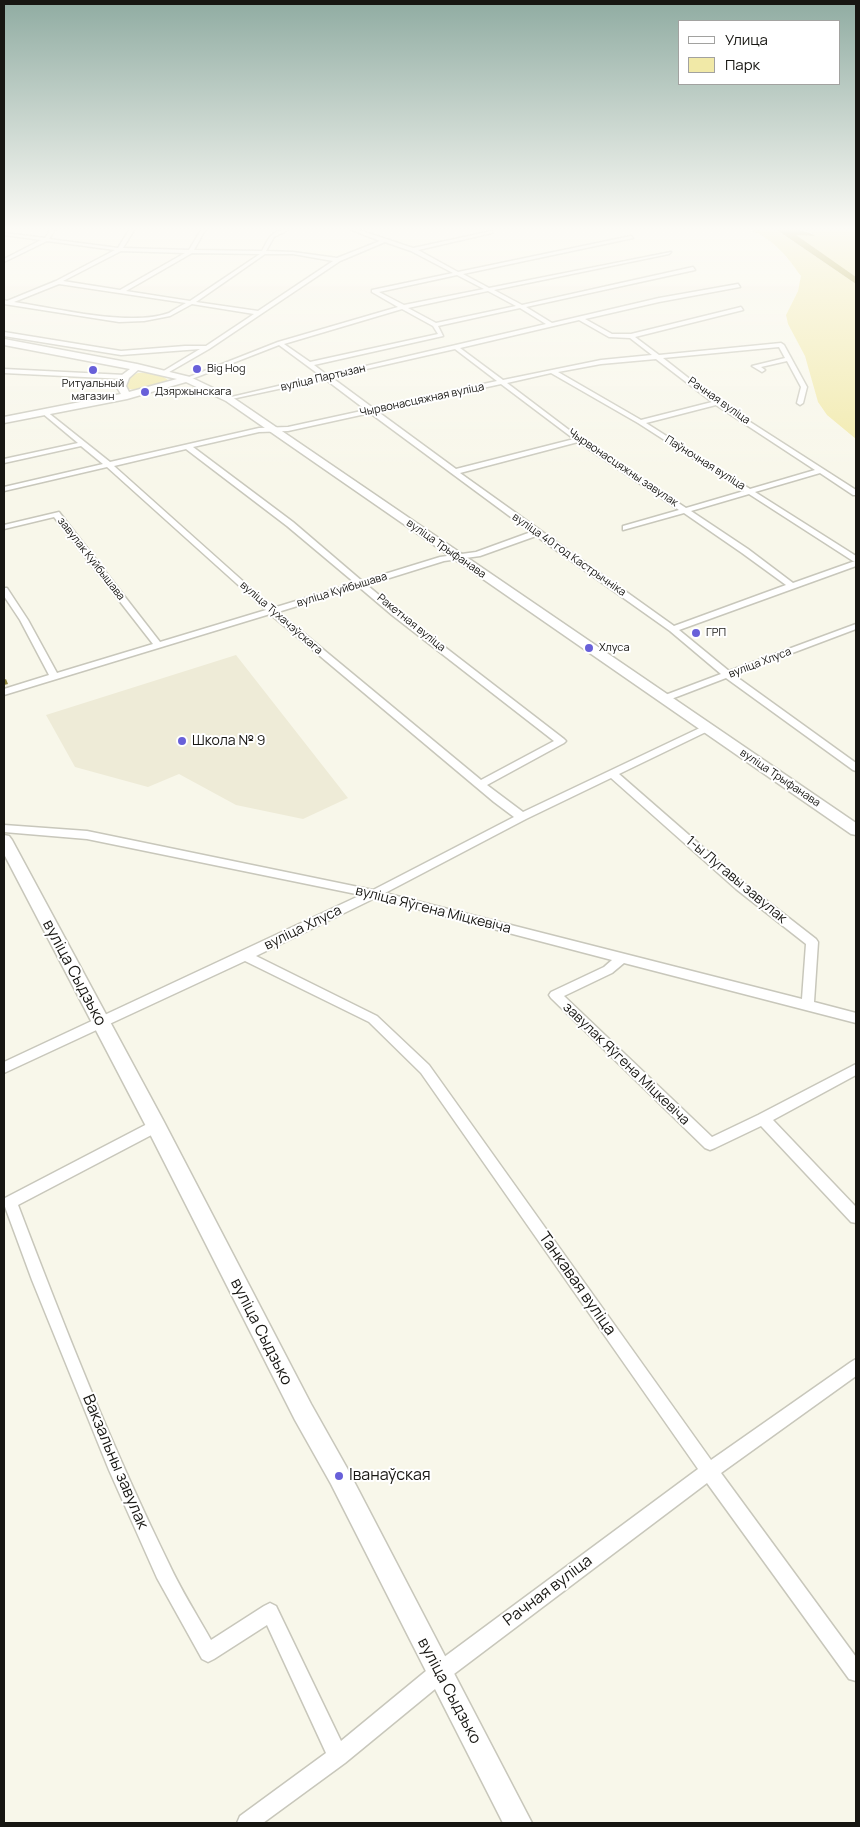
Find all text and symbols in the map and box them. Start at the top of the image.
legend [678,20,840,85]
text: Улица [725,29,768,50]
text: Парк [725,54,760,75]
place label: Big Hog [207,362,246,376]
street label: вуліца Партызан [279,362,367,394]
marker: Big Hog [191,363,203,375]
marker: Ритуальный магазин [87,364,99,376]
street label: Рачная вуліца [685,375,753,427]
place label: Ритуальный магазин [62,377,124,403]
street label: Чырвонасцяжная вуліца [359,380,485,420]
place label: Дзяржынскага [155,385,231,399]
marker: Дзяржынскага [139,386,151,398]
street label: Чырвонасцяжны завулак [566,426,680,510]
street label: Паўночная вуліца [662,433,748,493]
street label: вуліца 40 год Кастрычніка [510,511,628,599]
street label: завулак Куйбышава [55,515,127,603]
street label: вуліца Трыфанава [404,517,488,581]
street label: вуліца Куйбышава [295,570,389,610]
street label: вуліца Тухачэўскага [237,579,325,657]
street label: Ракетная вуліца [374,591,448,655]
place label: ГРП [706,626,726,640]
marker: ГРП [690,627,702,639]
place label: Хлуса [599,641,630,655]
marker: Хлуса [583,642,595,654]
street label: вуліца Хлуса [727,645,793,681]
place label: Школа № 9 [192,733,265,749]
marker: Школа № 9 [176,735,188,747]
street label: вуліца Трыфанава [737,746,823,810]
street label: 1-ы Лугавы завулак [682,833,790,927]
street label: вуліца Яўгена Міцкевіча [354,883,512,937]
street label: вуліца Хлуса [262,902,344,954]
street label: вуліца Сыдзько [38,917,110,1029]
street label: завулак Яўгена Міцкевіча [559,999,693,1129]
street label: Танкавая вуліца [534,1229,620,1339]
street label: вуліца Сыдзько [226,1275,296,1389]
street label: Вакзальны завулак [78,1392,152,1532]
place label: Іванаўская [349,1466,431,1486]
marker: Іванаўская [333,1470,345,1482]
street label: Рачная вуліца [500,1551,596,1631]
street label: вуліца Сыдзько [413,1635,485,1747]

